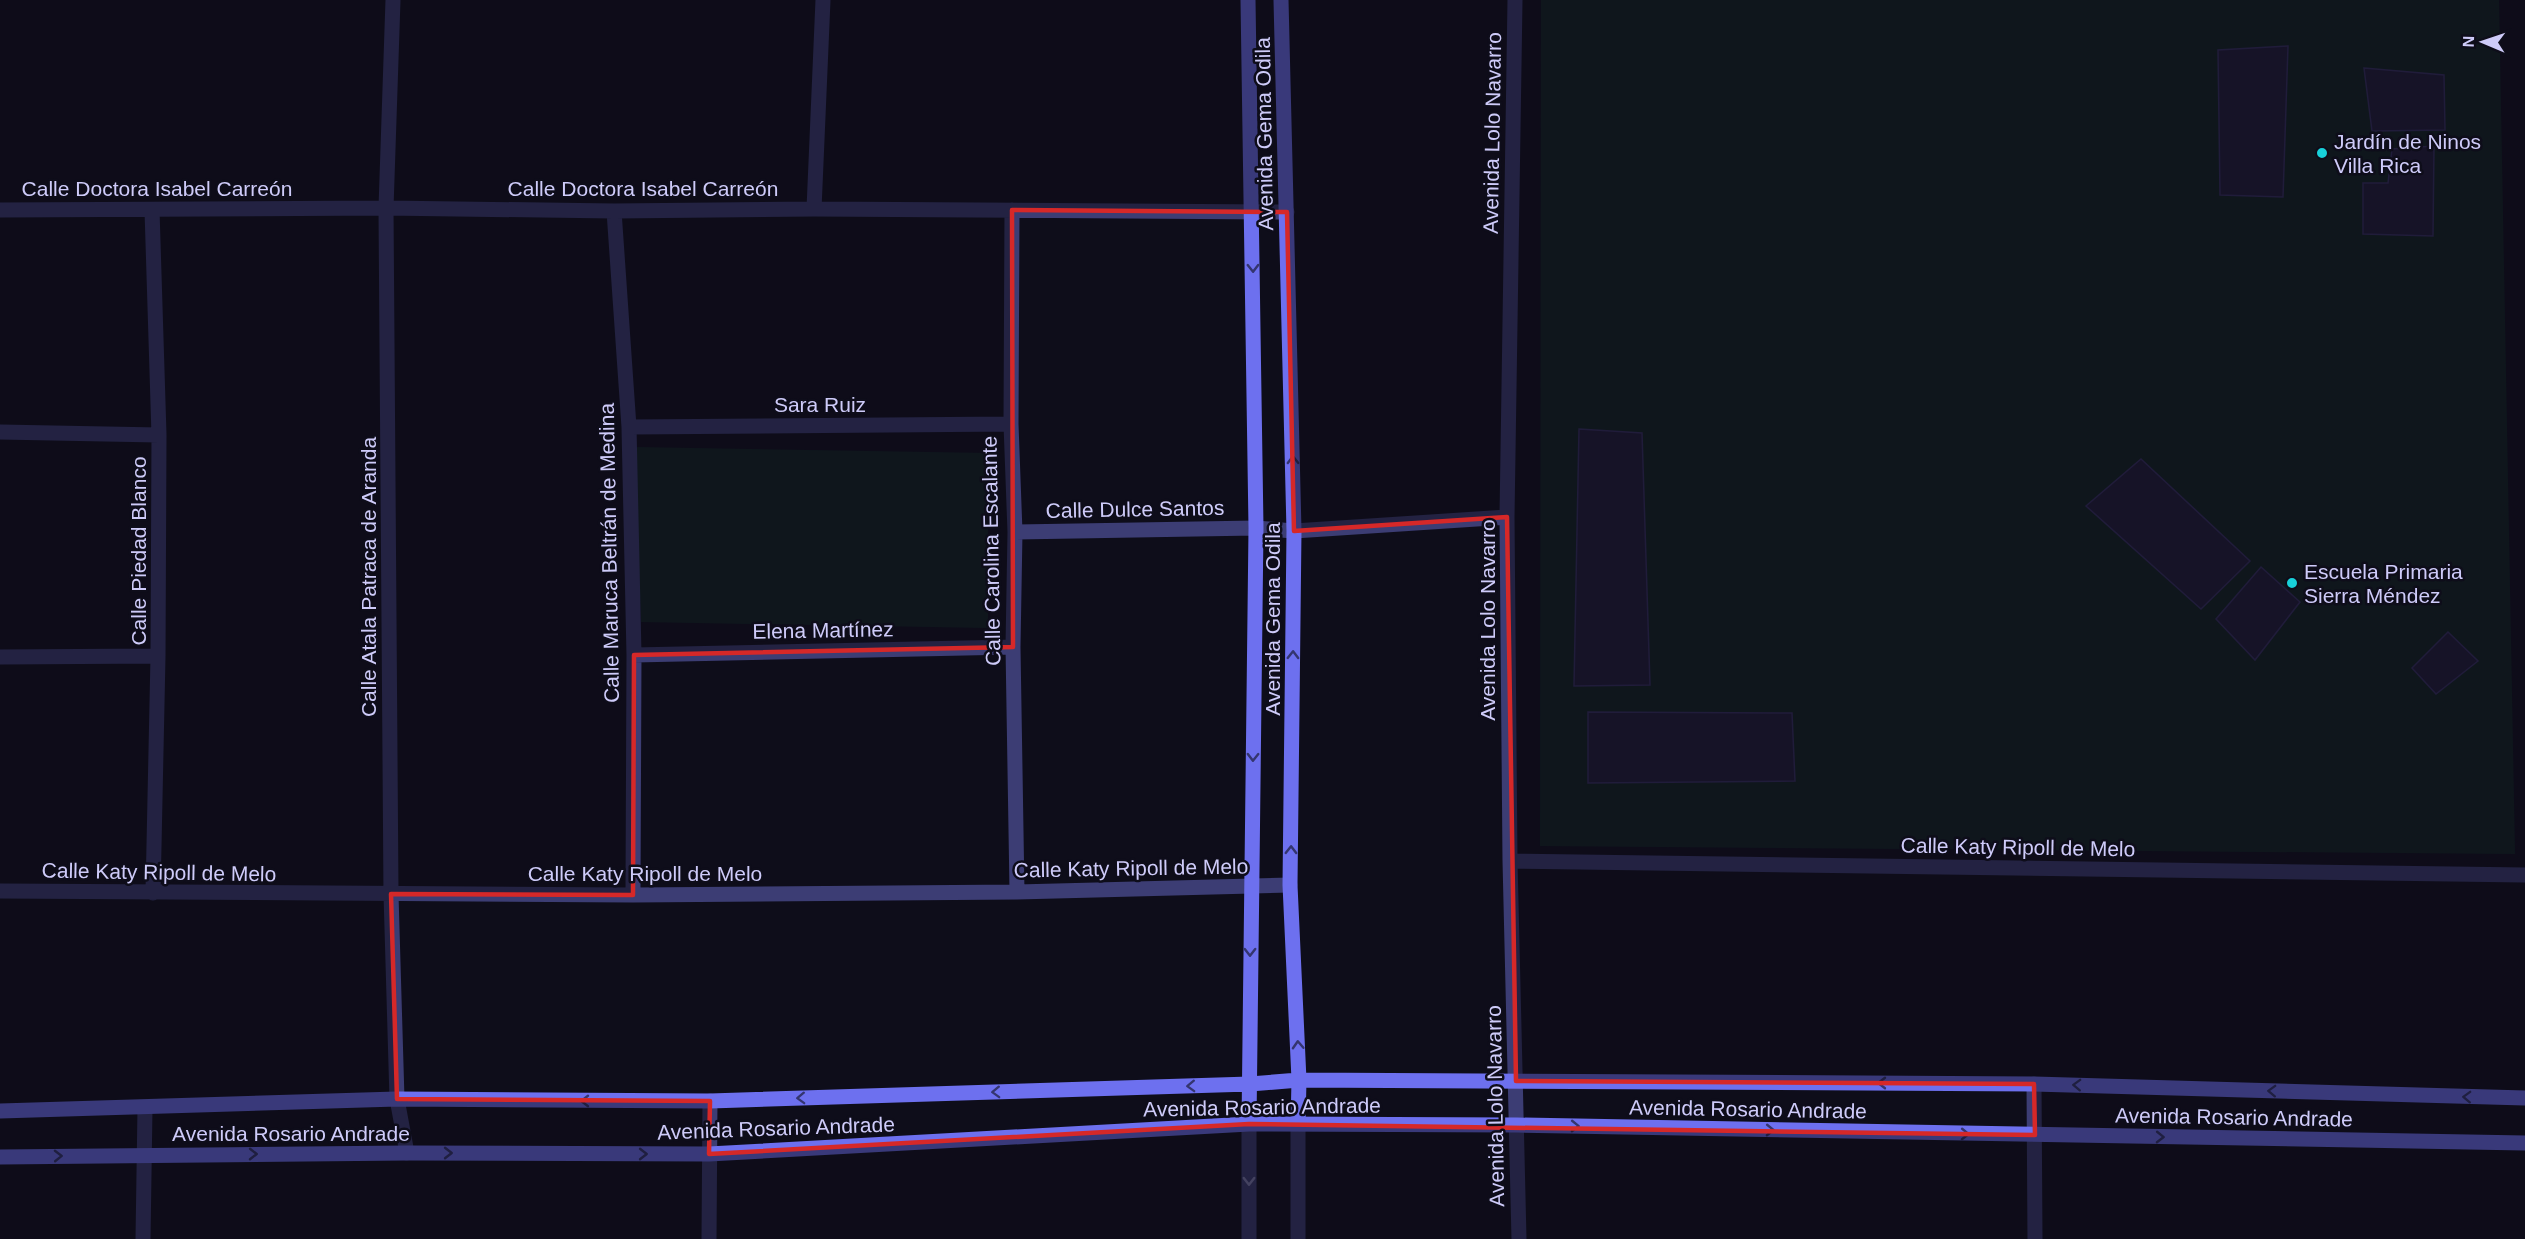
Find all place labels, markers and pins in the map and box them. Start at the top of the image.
place label: Jardín de Ninos Villa Rica [2334,130,2481,177]
marker: Jardín de Ninos Villa Rica [2315,146,2329,160]
place label: Escuela Primaria Sierra Méndez [2304,560,2463,607]
marker: Escuela Primaria Sierra Méndez [2285,576,2299,590]

